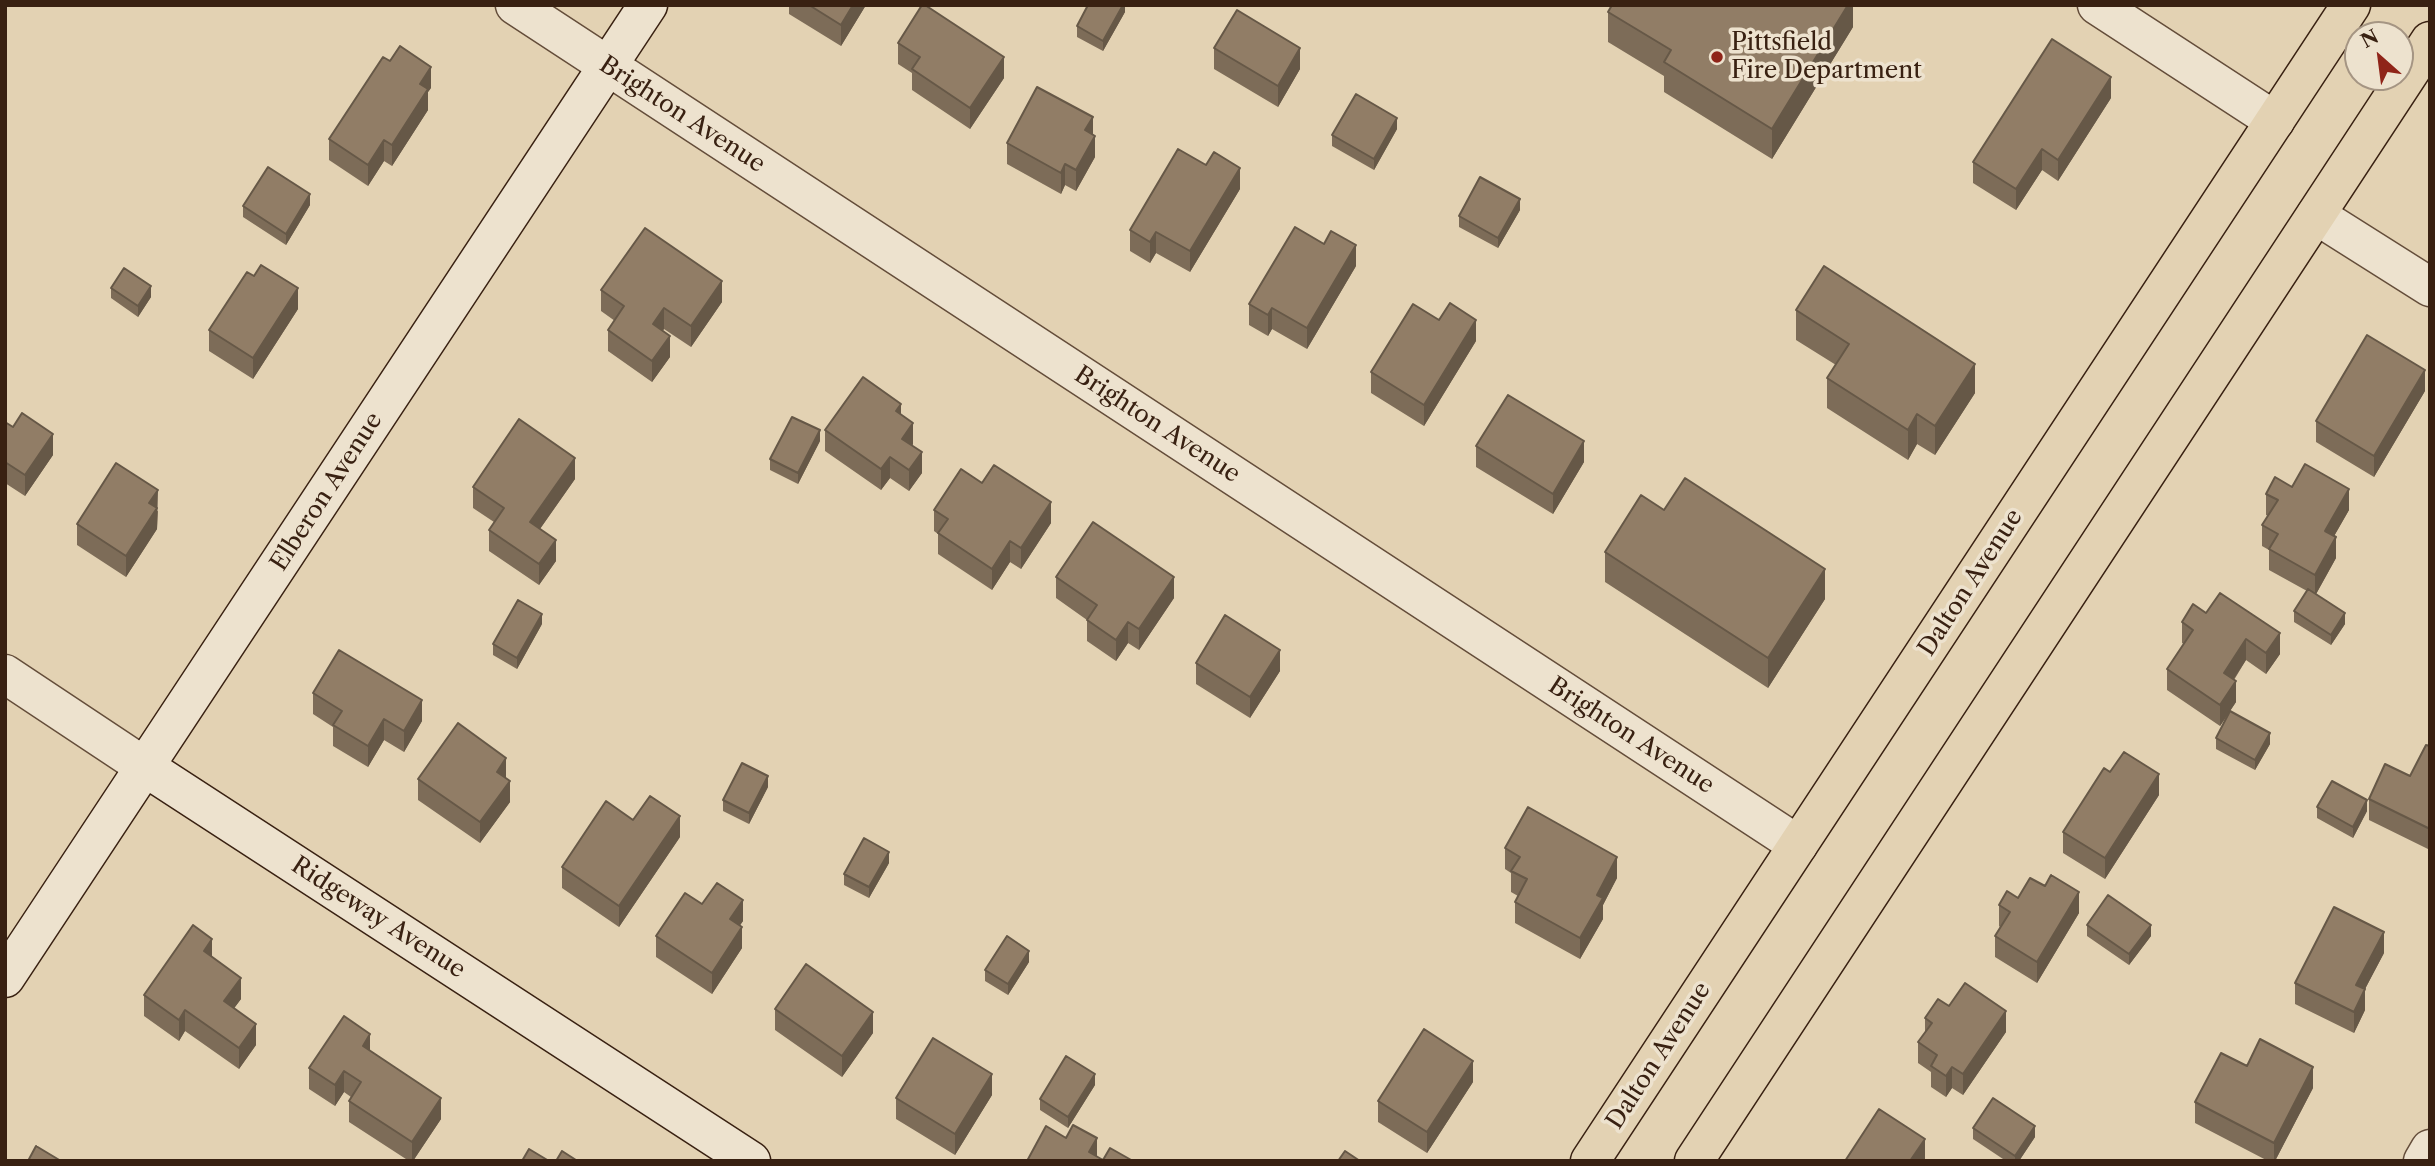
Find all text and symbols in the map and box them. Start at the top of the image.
north arrow [2344,21,2414,91]
text: N [2357,25,2383,53]
place label: Pittsfield Fire Department [1731,29,1922,85]
marker: Pittsfield Fire Department [1709,49,1725,65]
street label: Brighton Avenue [594,51,770,179]
street label: Brighton Avenue [1069,361,1245,489]
street label: Elberon Avenue [265,407,389,577]
street label: Dalton Avenue [1913,504,2029,662]
street label: Brighton Avenue [1543,672,1719,800]
street label: Ridgeway Avenue [286,851,470,985]
street label: Dalton Avenue [1601,977,1717,1135]

